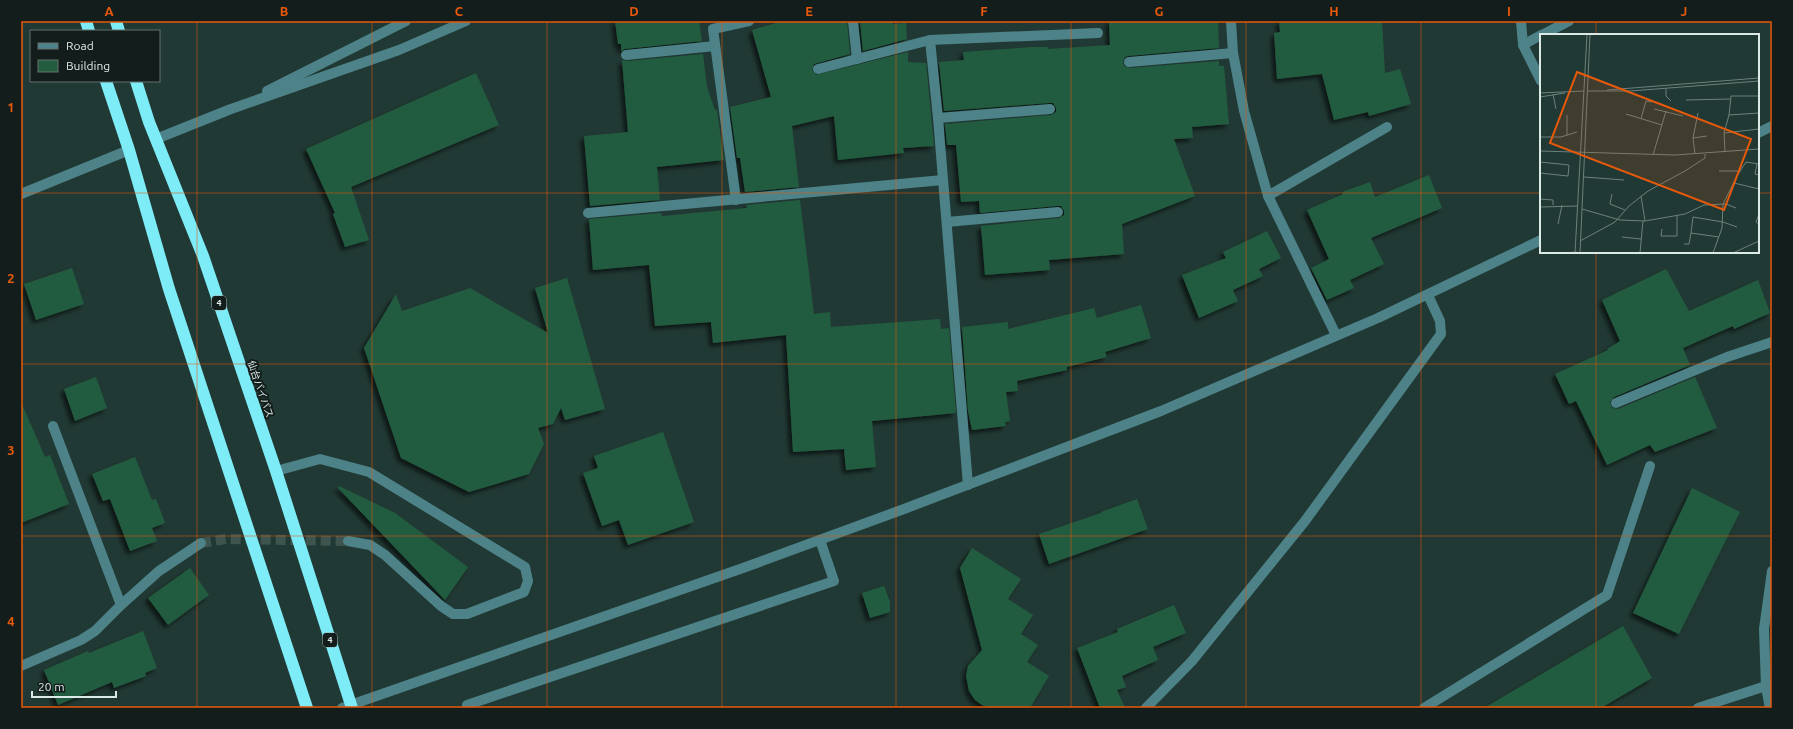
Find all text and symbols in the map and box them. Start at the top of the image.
text: A [104,4,114,18]
text: B [280,4,289,18]
text: C [455,4,464,18]
text: D [629,4,639,18]
text: E [805,4,813,18]
text: F [980,4,988,18]
text: G [1155,4,1164,18]
text: H [1329,4,1339,18]
text: I [1507,4,1511,18]
text: J [1681,4,1687,18]
legend [30,30,160,82]
inset map [1540,34,1759,253]
text: Road [66,39,94,52]
text: Building [66,59,110,72]
text: 1 [7,100,15,114]
text: 2 [7,271,15,285]
road number: 4 [212,296,226,310]
street label: 仙台バイパス [246,359,275,419]
text: 3 [7,443,15,457]
text: 4 [7,614,15,628]
road number: 4 [323,633,337,647]
scale bar [32,673,116,699]
text: 20 m [38,680,65,693]

